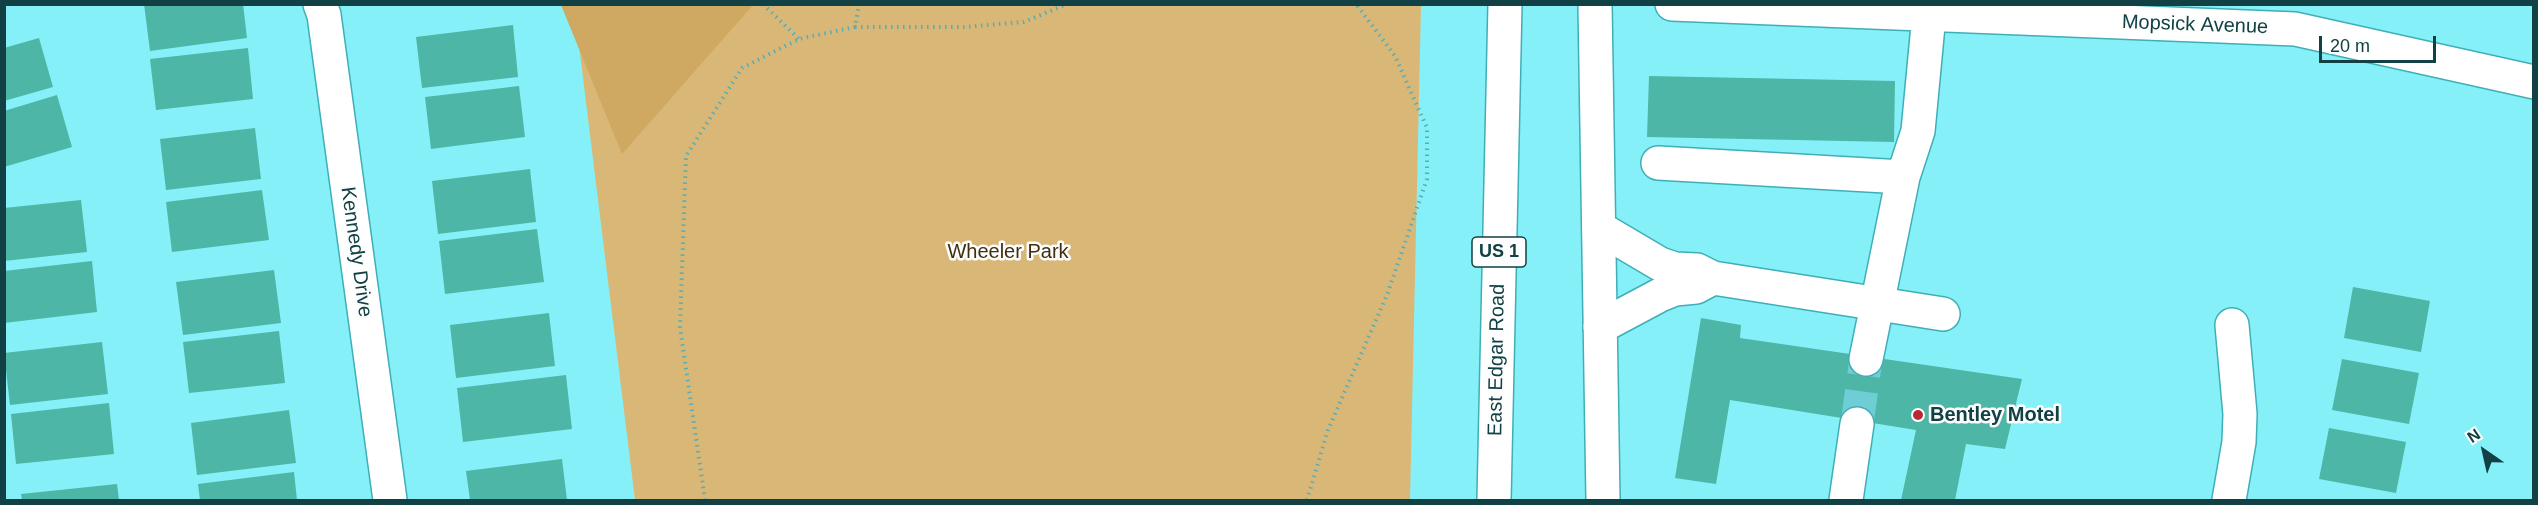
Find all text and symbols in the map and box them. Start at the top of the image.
street label: Mopsick Avenue [2121,10,2269,40]
scale bar [2322,24,2439,62]
text: 20 m [2330,36,2370,56]
street label: Kennedy Drive [335,185,377,319]
road number: US 1 [1472,237,1526,267]
park label: Wheeler Park [947,240,1069,264]
street label: East Edgar Road [1484,284,1510,436]
place label: Bentley Motel [1930,403,2060,427]
marker: Bentley Motel [1911,408,1925,422]
north arrow [2454,421,2514,481]
text: N [2464,425,2483,446]

